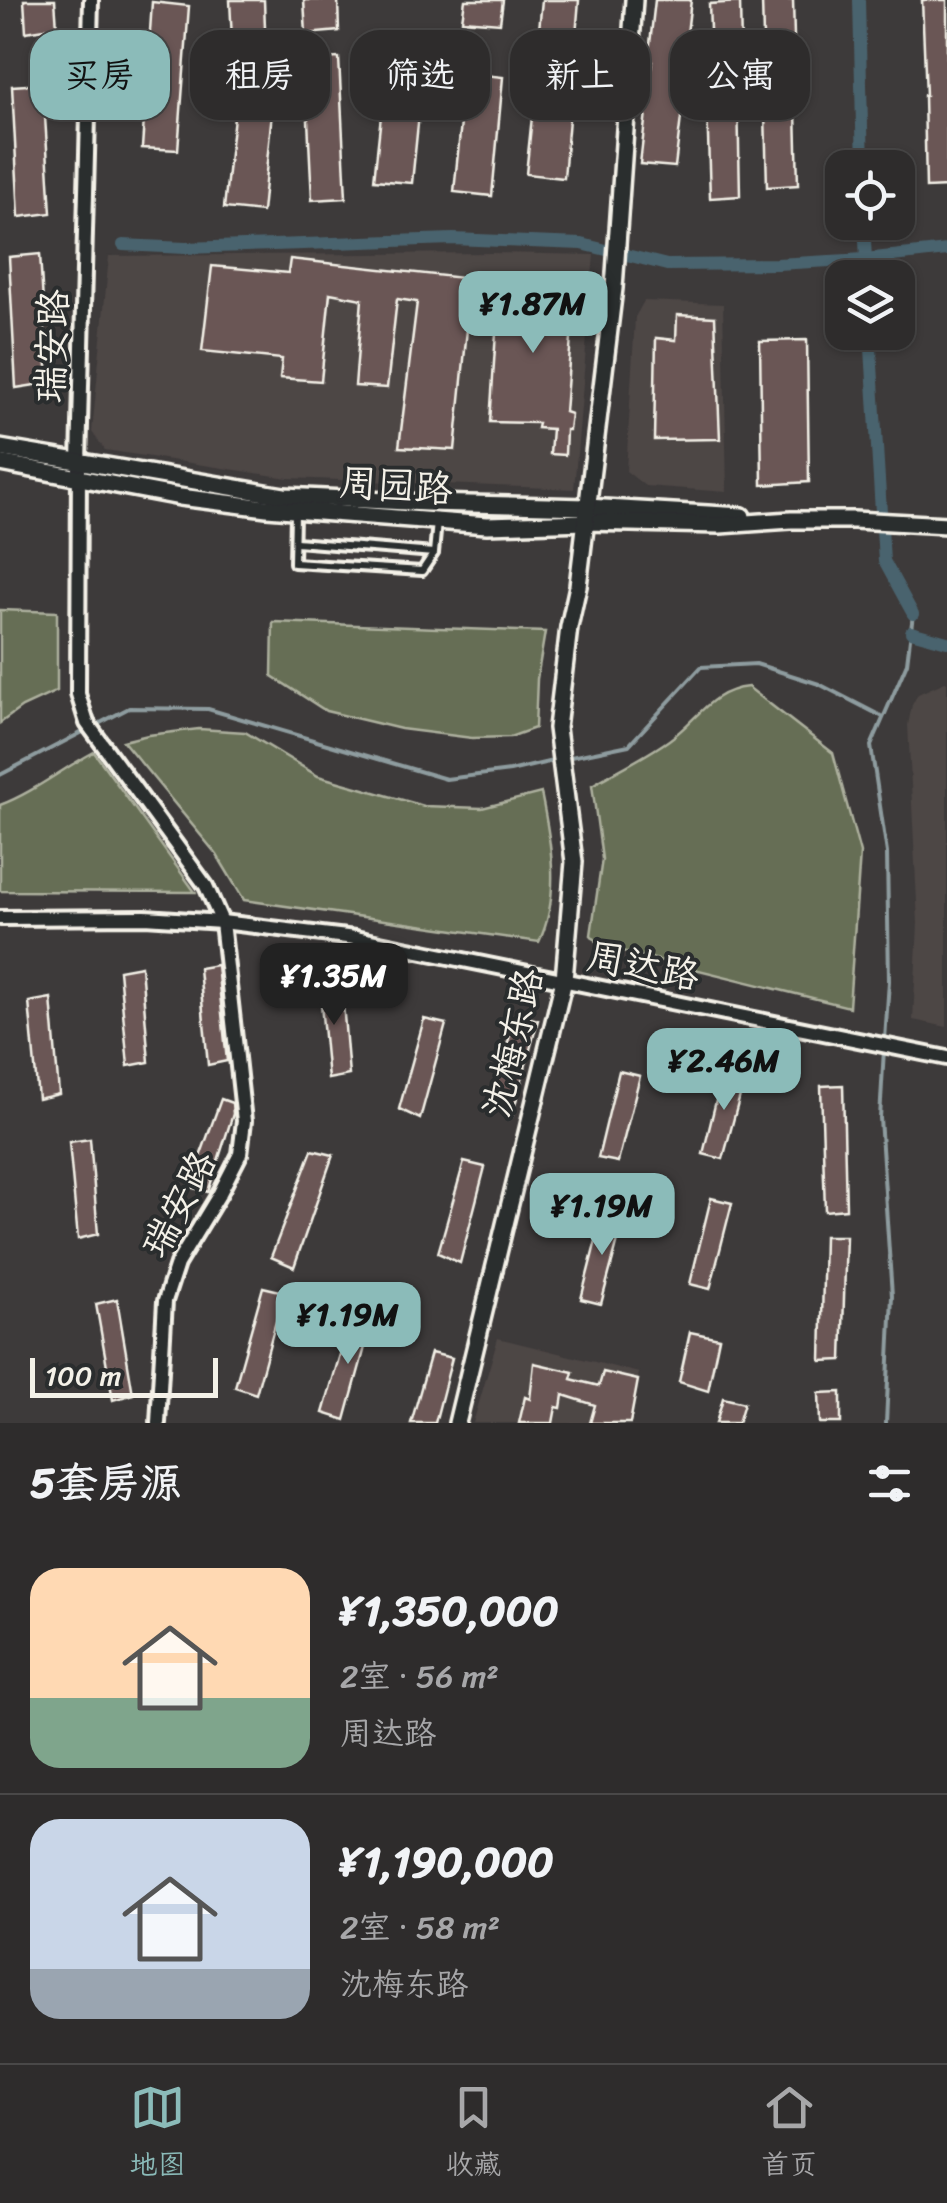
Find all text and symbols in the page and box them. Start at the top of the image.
chip: 买房 [30,30,170,120]
chip: 租房 [190,30,330,120]
chip: 筛选 [350,30,490,120]
chip: 新上 [510,30,650,120]
chip: 公寓 [670,30,810,120]
map controls [825,150,915,350]
button: locate [825,150,915,240]
button: layers [825,260,915,350]
pin: ¥1.87M [452,271,614,356]
text: ¥1.87M [481,275,585,332]
street label: 瑞安路 [17,288,87,404]
street label: 周园路 [337,449,455,523]
street label: 周达路 [581,922,705,1010]
pin: ¥1.35M [253,943,415,1028]
text: ¥1.35M [282,947,386,1004]
street label: 沈梅东路 [463,961,563,1125]
pin: ¥2.46M [643,1028,805,1113]
text: ¥2.46M [669,1032,779,1089]
street label: 瑞安路 [123,1138,235,1270]
pin: ¥1.19M [521,1173,683,1258]
text: ¥1.19M [552,1177,652,1234]
pin: ¥1.19M [267,1282,429,1367]
text: ¥1.19M [298,1286,398,1343]
text: 100 m [45,1351,121,1400]
scale bar [30,1353,218,1398]
text: 5套房源 [30,1446,182,1520]
icon: filters [862,1456,917,1511]
text: ¥1,350,000 [340,1574,559,1648]
icon: home [110,1608,230,1728]
text: 2室 · 56 m² [340,1648,499,1705]
text: 周达路 [340,1705,436,1762]
text: ¥1,190,000 [340,1825,554,1899]
icon: home [110,1859,230,1979]
text: 2室 · 58 m² [340,1899,500,1956]
text: 沈梅东路 [340,1956,468,2013]
tab: 地图 [130,2080,186,2189]
tab: 收藏 [445,2080,501,2189]
tab: 首页 [761,2080,817,2189]

